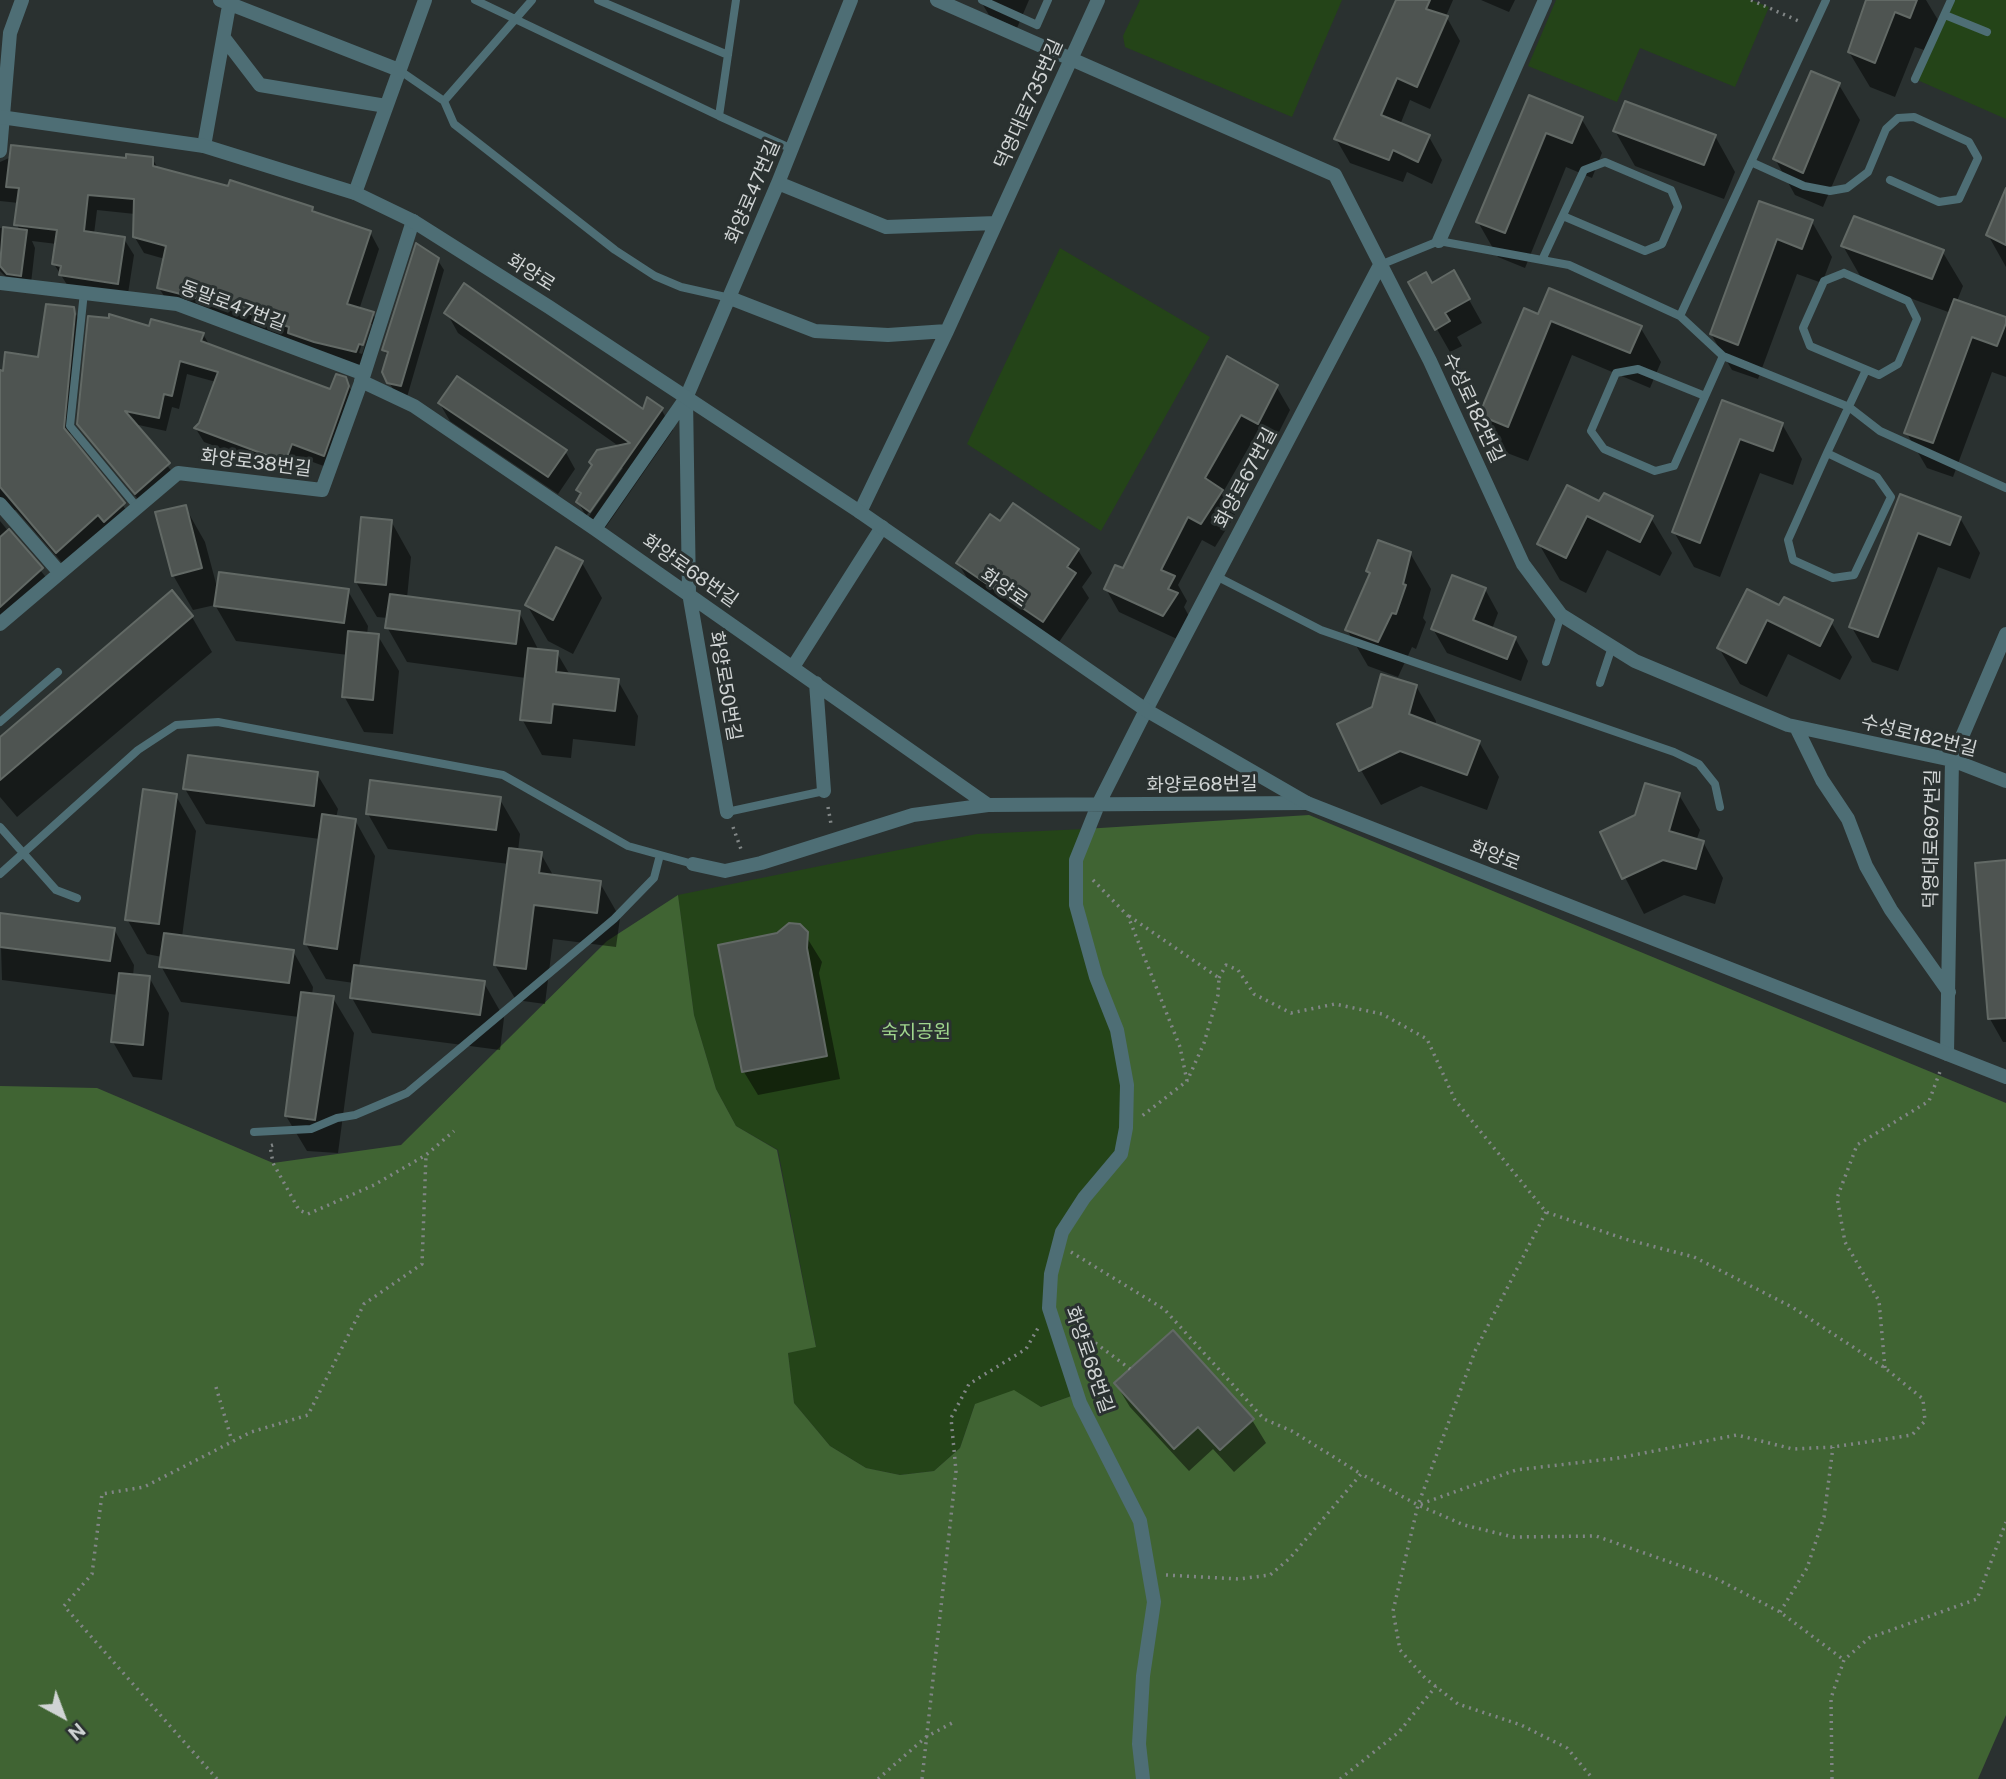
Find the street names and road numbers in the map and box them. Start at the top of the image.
street label: 덕영대로735번길 [990,35,1068,173]
street label: 화양로47번길 [721,137,785,247]
street label: 화양로 [503,249,559,297]
street label: 동말로47번길 [177,276,289,336]
street label: 수성로182번길 [1438,349,1508,467]
street label: 화양로67번길 [1210,424,1282,532]
street label: 화양로38번길 [199,445,313,481]
street label: 화양로68번길 [638,530,742,612]
street label: 화양로 [976,564,1032,612]
street label: 화양로50번길 [704,629,746,743]
street label: 수성로182번길 [1859,711,1979,761]
street label: 덕영대로697번길 [1919,769,1945,909]
street label: 화양로68번길 [1146,773,1258,797]
street label: 화양로 [1466,836,1524,876]
street label: 화양로68번길 [1060,1304,1118,1416]

